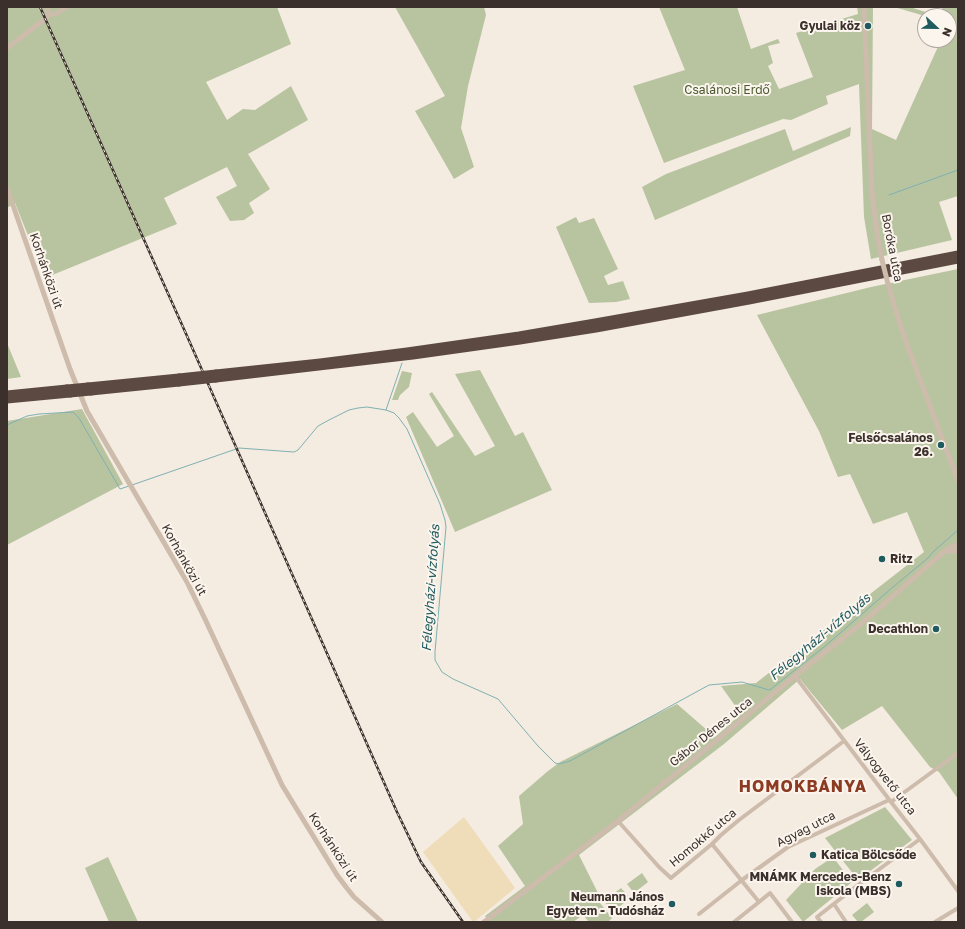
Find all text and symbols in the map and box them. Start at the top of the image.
north arrow [917,8,957,48]
place label: Gyulai köz [800,19,860,33]
marker: Gyulai köz [863,21,873,31]
text: N [940,26,955,39]
park label: Csalánosi Erdő [684,83,770,97]
street label: Boróka utca [878,213,906,283]
street label: Korhánközi út [26,231,66,311]
place label: Felsőcsalános 26. [848,431,933,459]
marker: Felsőcsalános 26. [936,440,946,450]
street label: Korhánközi út [158,522,210,598]
water label: Félegyházi-vízfolyás [419,524,443,652]
place label: Ritz [890,552,913,566]
marker: Ritz [877,554,887,564]
water label: Félegyházi-vízfolyás [766,590,874,684]
place label: Decathlon [868,622,928,636]
marker: Decathlon [931,624,941,634]
street label: Gábor Dénes utca [667,694,755,770]
street label: Vályogvető utca [851,736,919,818]
district label: HOMOKBÁNYA [739,777,867,797]
street label: Homokkő utca [667,806,739,870]
street label: Agyag utca [774,808,838,850]
street label: Korhánközi út [305,810,361,884]
place label: Katica Bölcsőde [821,848,916,862]
marker: Katica Bölcsőde [808,850,818,860]
place label: MNÁMK Mercedes-Benz Iskola (MBS) [749,870,891,898]
marker: MNÁMK Mercedes-Benz Iskola (MBS) [894,879,904,889]
place label: Neumann János Egyetem - Tudósház [546,890,664,918]
marker: Neumann János Egyetem - Tudósház [667,899,677,909]

